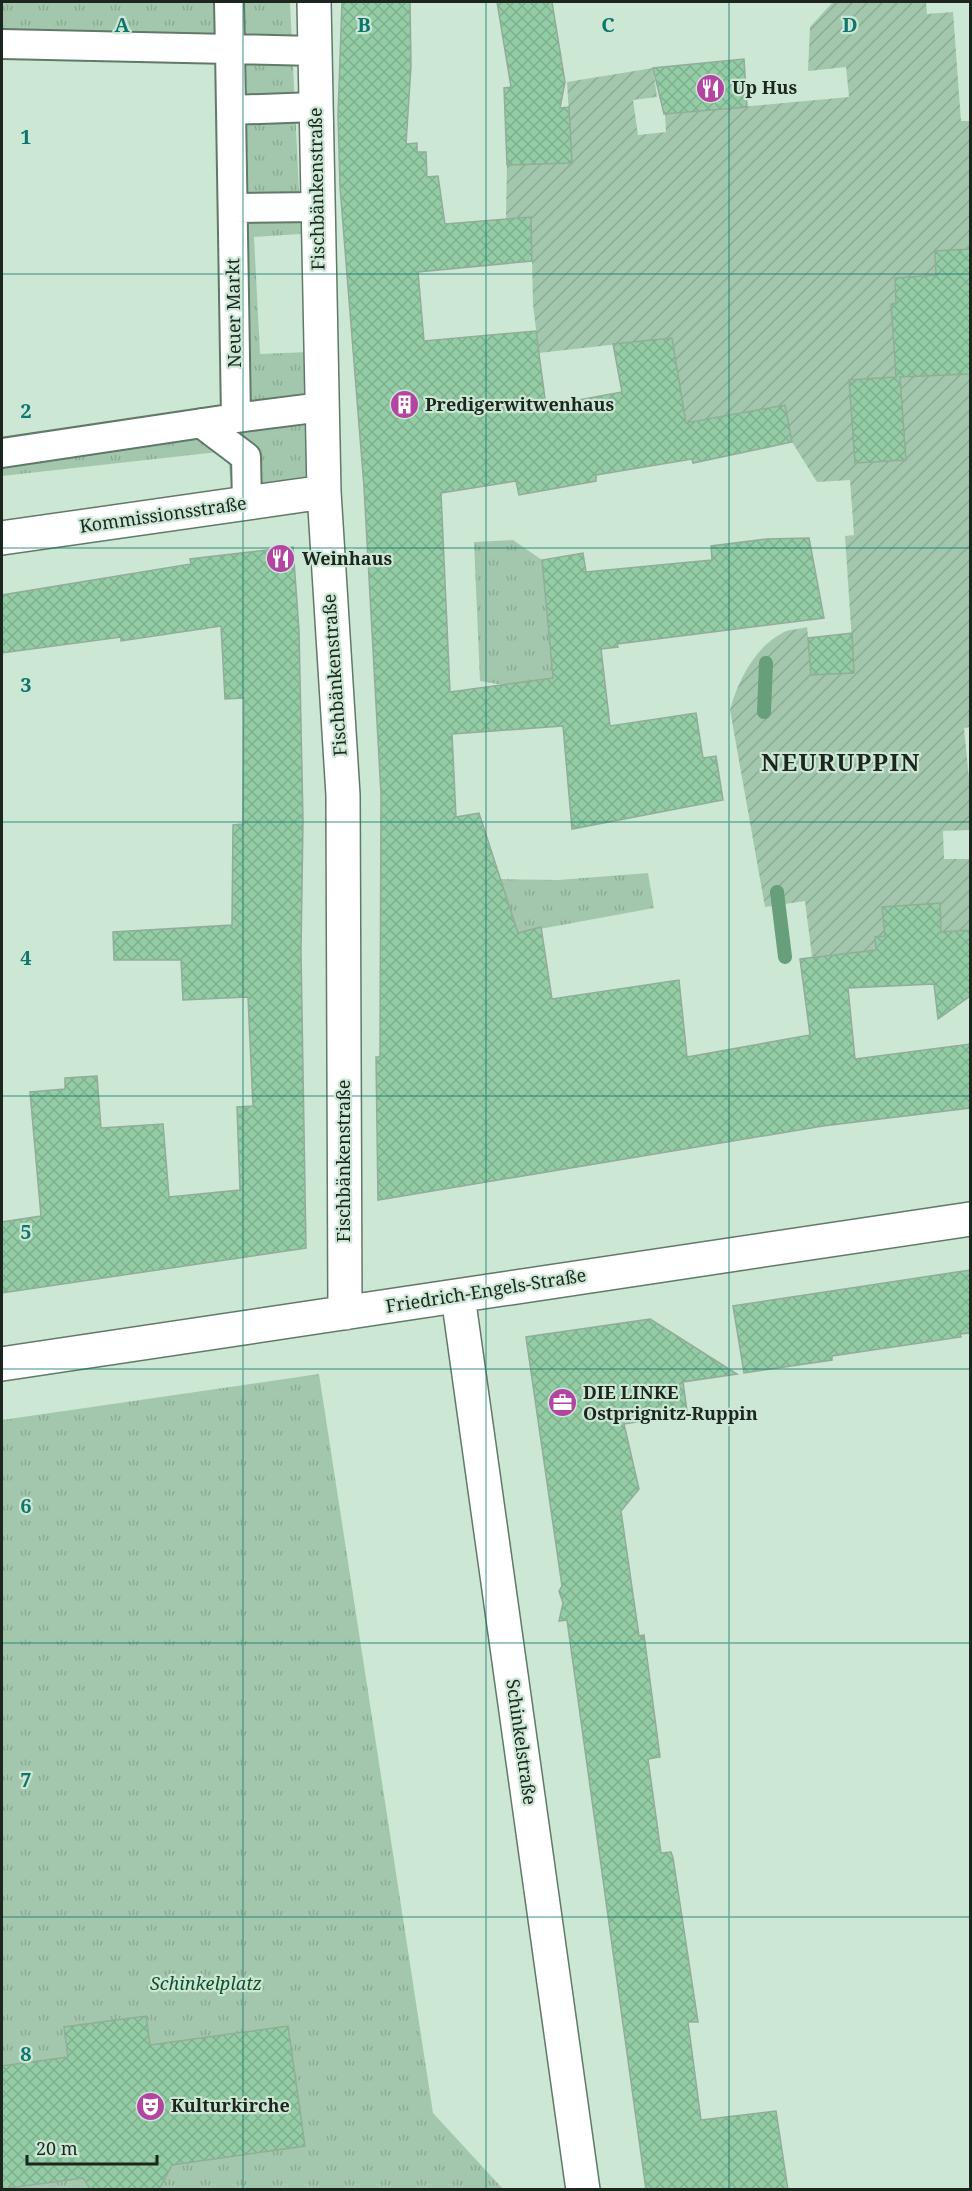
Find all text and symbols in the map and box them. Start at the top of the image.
text: A [114,11,130,38]
text: B [357,11,371,38]
text: C [601,11,615,38]
text: D [842,11,858,38]
restaurant icon: Up Hus [695,72,727,104]
place label: Up Hus [732,75,797,99]
street label: Fischbänkenstraße [303,107,329,271]
text: 1 [20,123,32,150]
street label: Neuer Markt [220,258,246,368]
building icon: Predigerwitwenhaus [388,389,420,421]
place label: Predigerwitwenhaus [425,392,615,416]
text: 2 [20,397,32,424]
street label: Kommissionsstraße [78,490,248,538]
restaurant icon: Weinhaus [265,543,297,575]
place label: Weinhaus [302,546,393,570]
street label: Fischbänkenstraße [316,593,352,757]
text: 3 [20,671,32,698]
district label: NEURUPPIN [761,745,921,778]
text: 4 [20,944,32,971]
street label: Fischbänkenstraße [331,1080,355,1242]
text: 5 [20,1218,32,1245]
street label: Friedrich-Engels-Straße [384,1262,588,1318]
place label: DIE LINKE Ostprignitz-Ruppin [583,1380,758,1425]
office icon: DIE LINKE Ostprignitz-Ruppin [546,1387,578,1419]
text: 6 [20,1492,32,1519]
street label: Schinkelstraße [501,1677,543,1806]
text: 7 [20,1766,32,1793]
park label: Schinkelplatz [150,1971,262,1995]
text: 8 [20,2040,32,2067]
theatre icon: Kulturkirche [134,2090,166,2122]
place label: Kulturkirche [171,2093,290,2117]
scale bar [27,2128,158,2166]
text: 20 m [36,2136,78,2160]

